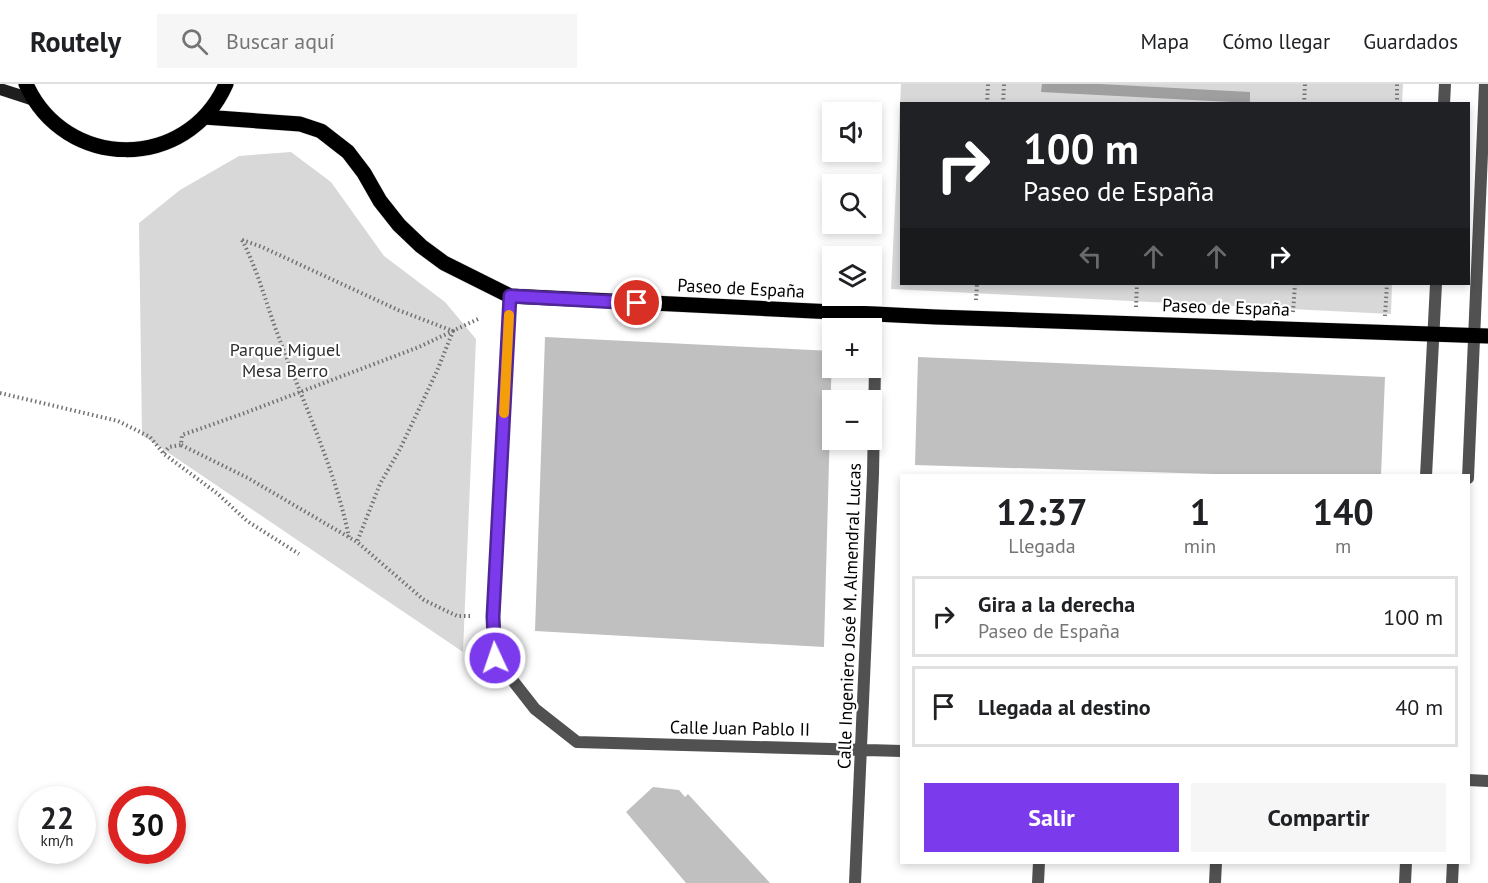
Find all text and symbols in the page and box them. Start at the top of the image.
search box [157,14,577,68]
text: Routely [30,23,121,60]
icon: search [178,25,211,58]
text: Buscar aquí [226,27,335,55]
text: Mapa [1140,28,1189,55]
text: Cómo llegar [1222,28,1330,55]
text: Guardados [1363,28,1458,55]
map controls [822,102,882,450]
button: sound [822,102,882,162]
text: 100 m [1023,121,1139,176]
icon: right [924,126,1002,204]
button: search [822,174,882,234]
text: Paseo de España [1023,174,1214,208]
icon: left [1074,240,1107,273]
icon: ahead [1137,240,1170,273]
icon: ahead [1200,240,1233,273]
icon: right [1263,240,1296,273]
button: layers [822,246,882,306]
street label: Paseo de España [677,273,805,303]
pin [611,277,662,328]
icon: arrive [620,286,653,319]
street label: Paseo de España [1162,293,1290,321]
button: + [822,318,882,378]
park label: Parque Miguel Mesa Berro [230,338,341,382]
button: − [822,390,882,450]
street label: Calle Ingeniero José M. Almendral Lucas [832,462,866,770]
text: 12:37 [996,488,1088,535]
text: 1 [1190,488,1210,535]
text: 140 [1313,488,1374,535]
text: Llegada [1008,533,1076,559]
text: min [1184,533,1216,559]
text: m [1335,533,1351,559]
text: Gira a la derecha [978,590,1135,618]
icon: right [927,600,960,633]
text: 100 m [1383,603,1443,631]
text: Paseo de España [978,618,1120,644]
position arrow [463,626,527,690]
icon: arrive [927,690,960,723]
text: Llegada al destino [978,693,1151,721]
text: 40 m [1395,693,1443,721]
street label: Calle Juan Pablo II [670,715,810,741]
button: Salir [924,783,1179,852]
button: Compartir [1191,783,1446,852]
speed limit sign: 30 [108,786,186,864]
text: 22 [40,798,74,837]
text: km/h [41,831,73,850]

